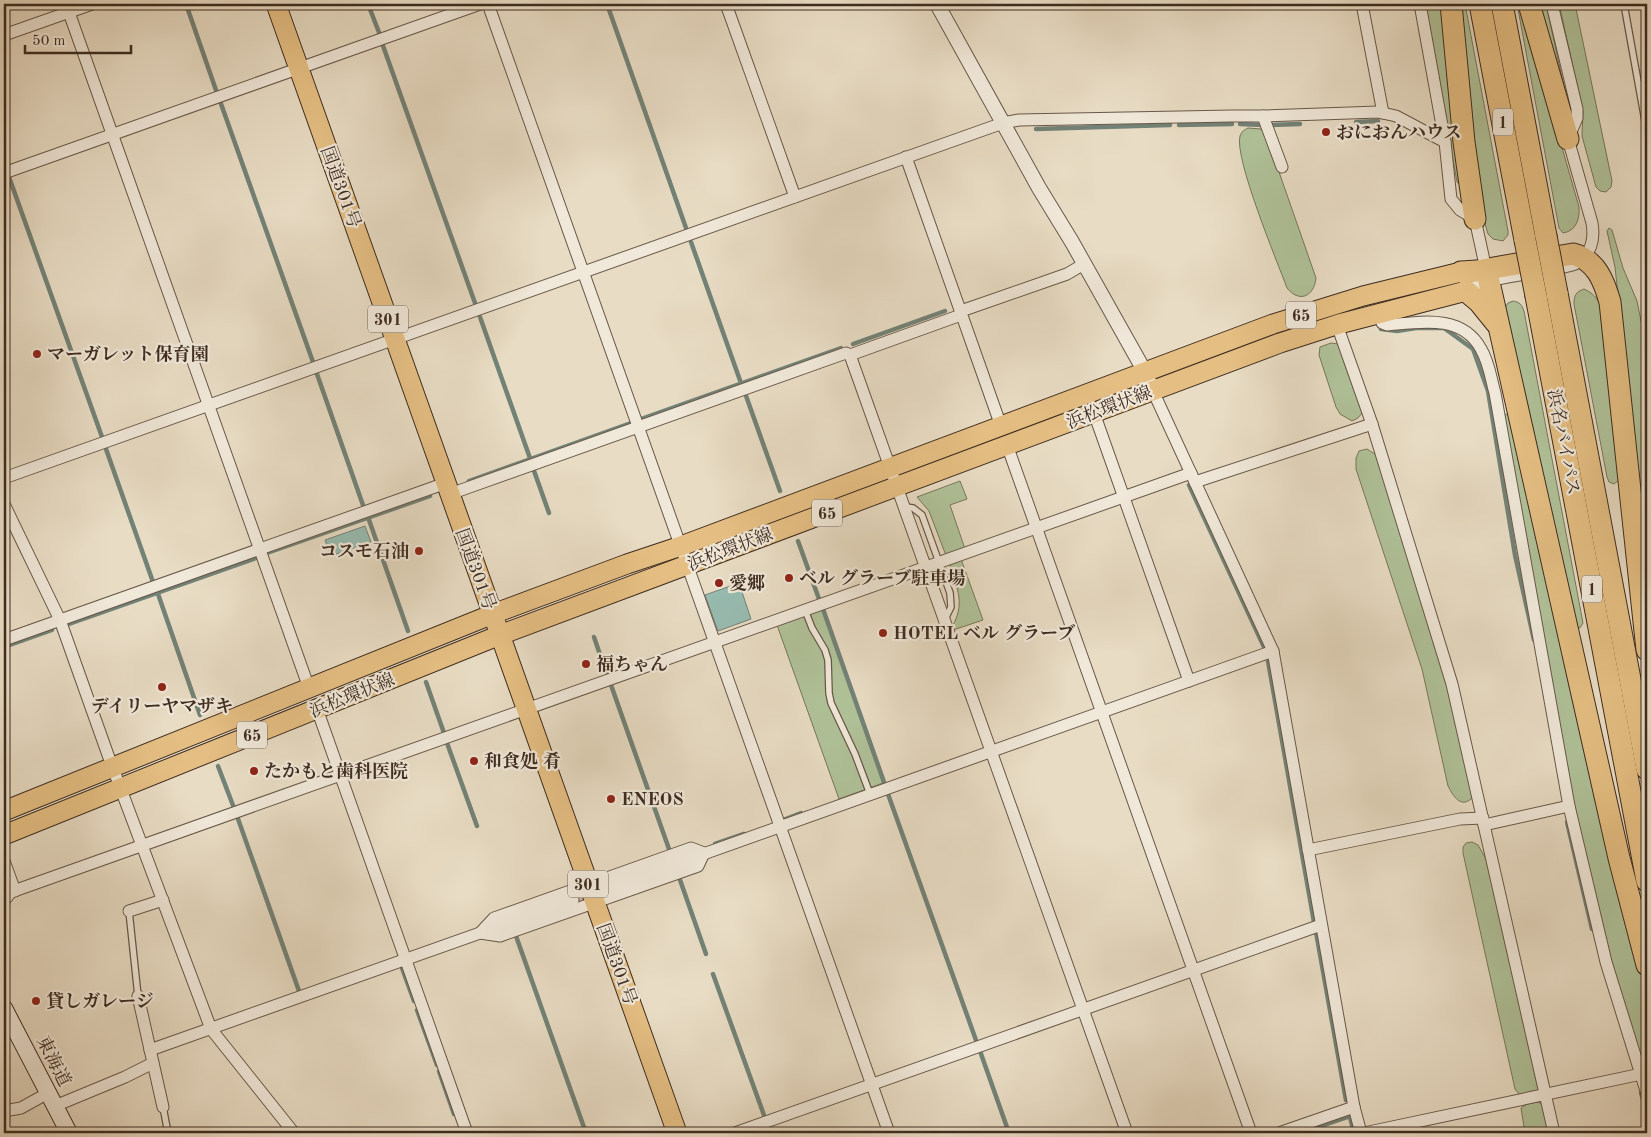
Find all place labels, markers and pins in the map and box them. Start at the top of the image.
place label: おにおんハウス [1336,123,1461,142]
marker: おにおんハウス [1320,126,1332,138]
place label: マーガレット保育園 [47,344,208,364]
marker: マーガレット保育園 [31,348,43,360]
place label: コスモ石油 [319,541,409,561]
marker: コスモ石油 [413,545,425,557]
place label: ベル グラーブ駐車場 [799,568,965,588]
marker: ベル グラーブ駐車場 [783,572,795,584]
place label: 愛郷 [729,573,765,593]
marker: 愛郷 [713,577,725,589]
place label: HOTEL ベル グラーブ [893,623,1075,643]
marker: HOTEL ベル グラーブ [877,627,889,639]
place label: 福ちゃん [596,654,668,674]
marker: 福ちゃん [580,658,592,670]
marker: デイリーヤマザキ [156,681,168,693]
place label: デイリーヤマザキ [91,696,233,716]
place label: 和食処 肴 [484,751,561,771]
marker: 和食処 肴 [468,755,480,767]
place label: たかもと歯科医院 [264,761,408,781]
marker: たかもと歯科医院 [248,765,260,777]
place label: ENEOS [621,791,684,809]
marker: ENEOS [605,793,617,805]
place label: 貸しガレージ [46,991,154,1011]
marker: 貸しガレージ [30,995,42,1007]

